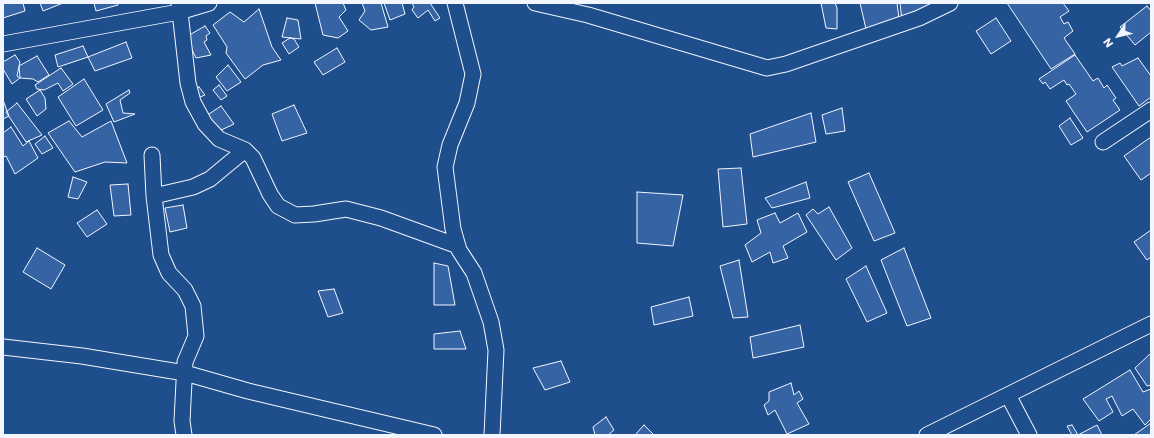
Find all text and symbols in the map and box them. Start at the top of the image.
north arrow [1098,16,1138,56]
text: N [1099,35,1117,51]

